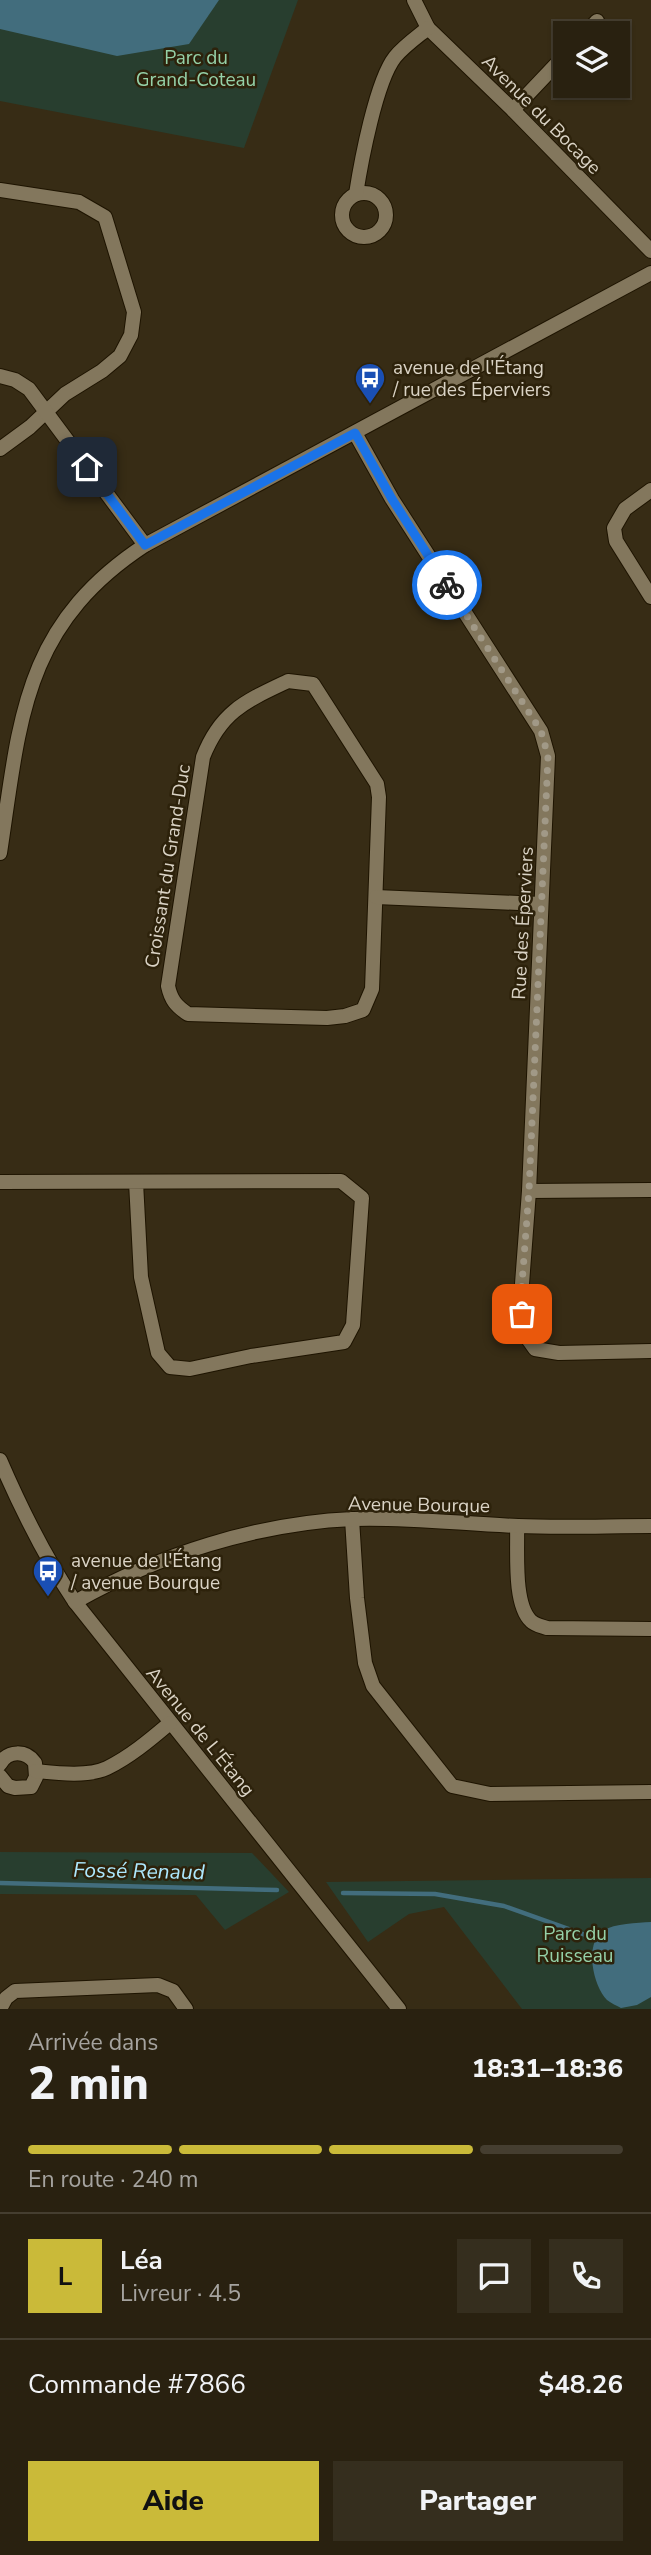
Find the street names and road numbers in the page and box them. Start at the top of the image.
street label: Avenue du Bocage [476,49,607,180]
street label: Croissant du Grand-Duc [139,762,197,970]
street label: Rue des Éperviers [506,846,540,1000]
street label: Avenue Bourque [348,1491,490,1519]
street label: Avenue de L'Étang [140,1661,261,1802]

